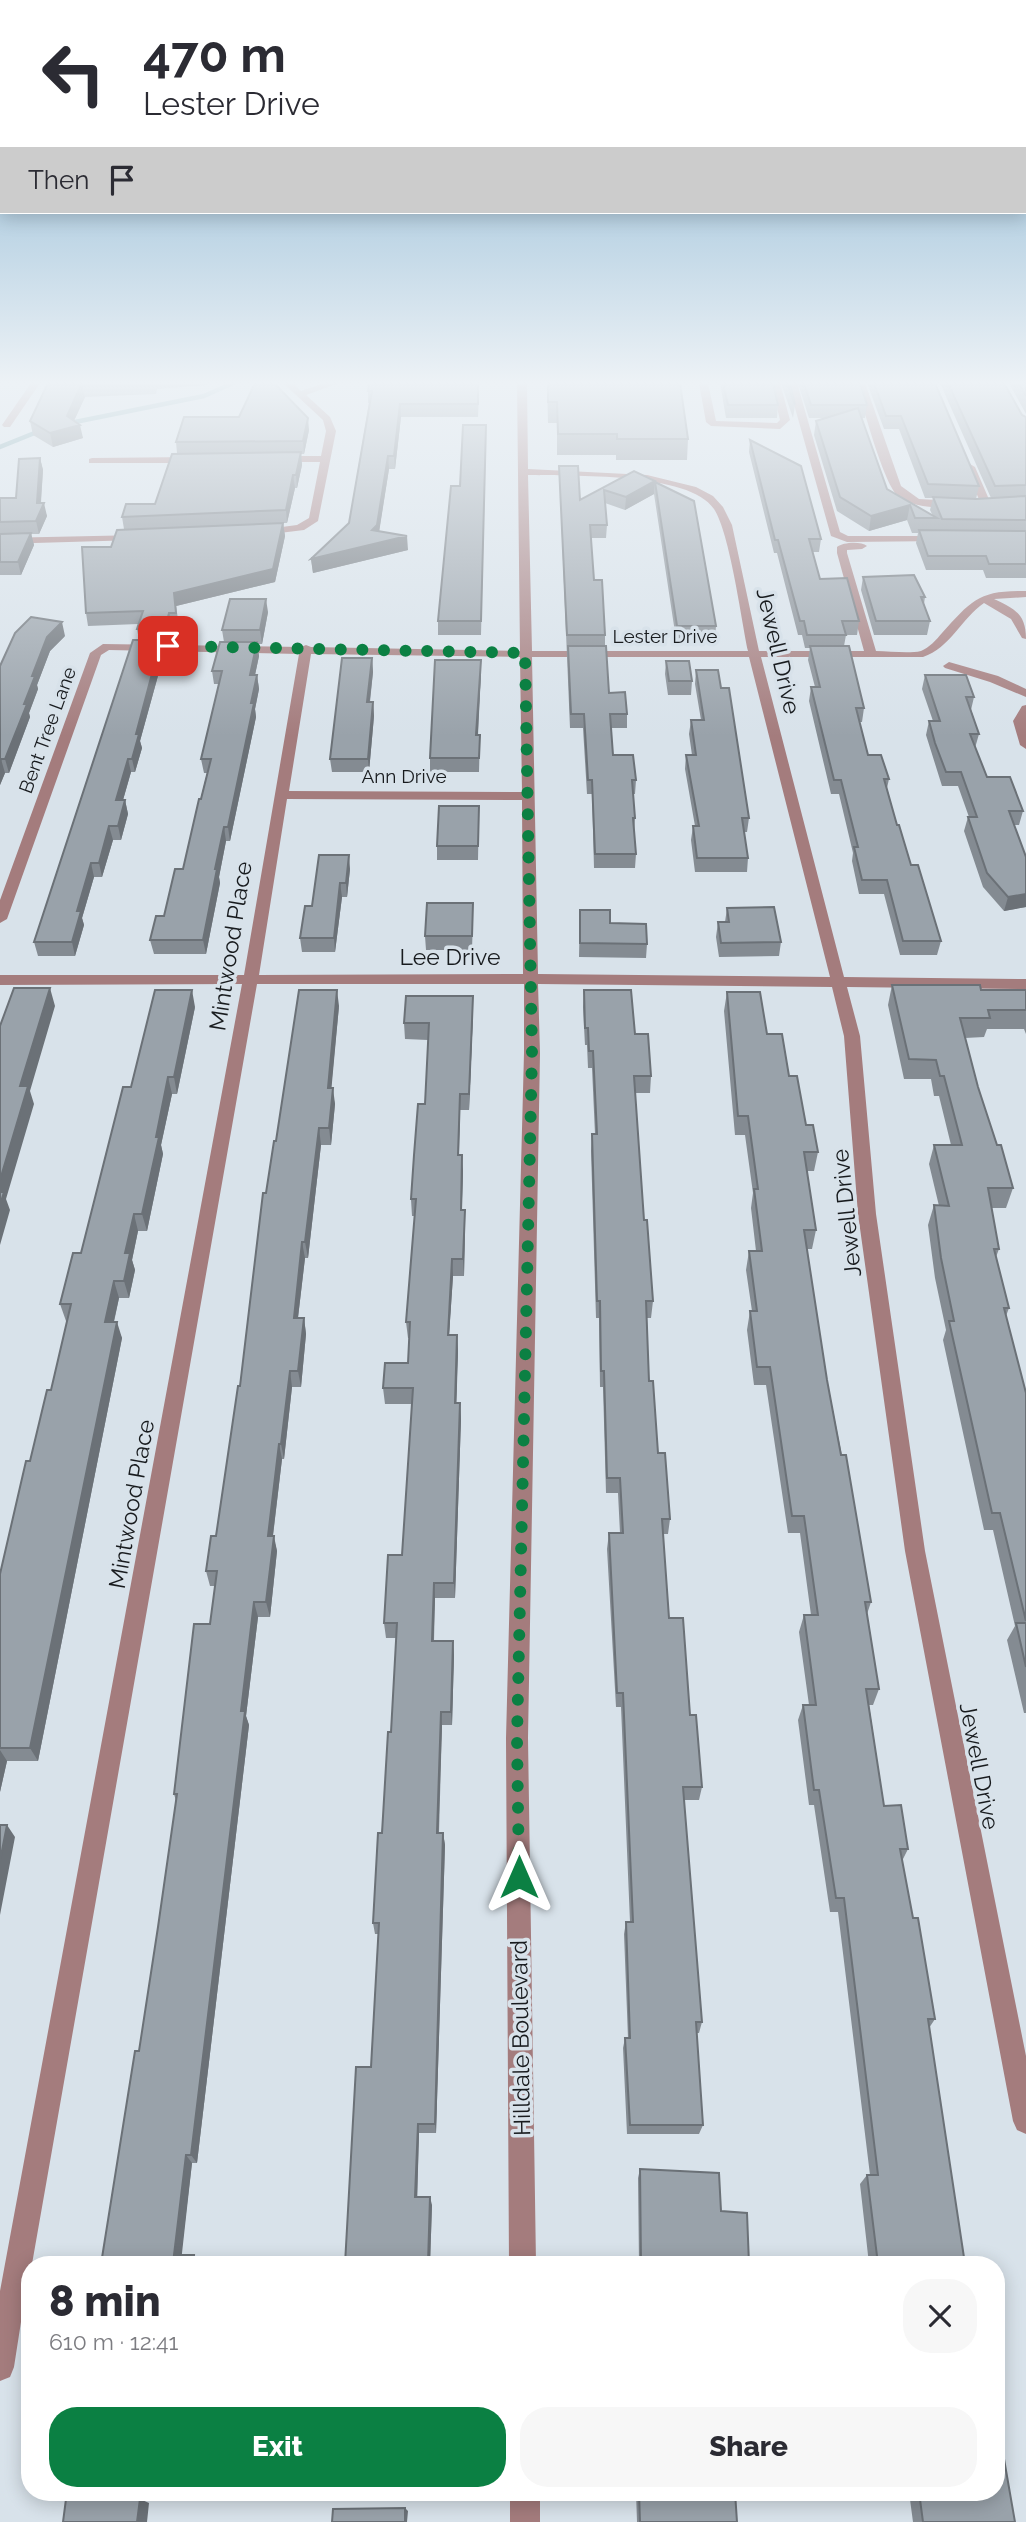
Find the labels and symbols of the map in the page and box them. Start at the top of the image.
street label: Jewell Drive [751,585,807,717]
pin [138,616,198,676]
street label: Lester Drive [613,625,717,647]
street label: Bent Tree Lane [14,664,80,796]
street label: Ann Drive [361,765,447,787]
street label: Mintwood Place [203,859,257,1033]
street label: Lee Drive [400,943,500,970]
street label: Jewell Drive [826,1148,866,1278]
street label: Mintwood Place [103,1417,159,1591]
street label: Jewell Drive [954,1700,1006,1832]
position arrow [482,1840,556,1914]
street label: Hilldale Boulevard [505,1940,535,2136]

